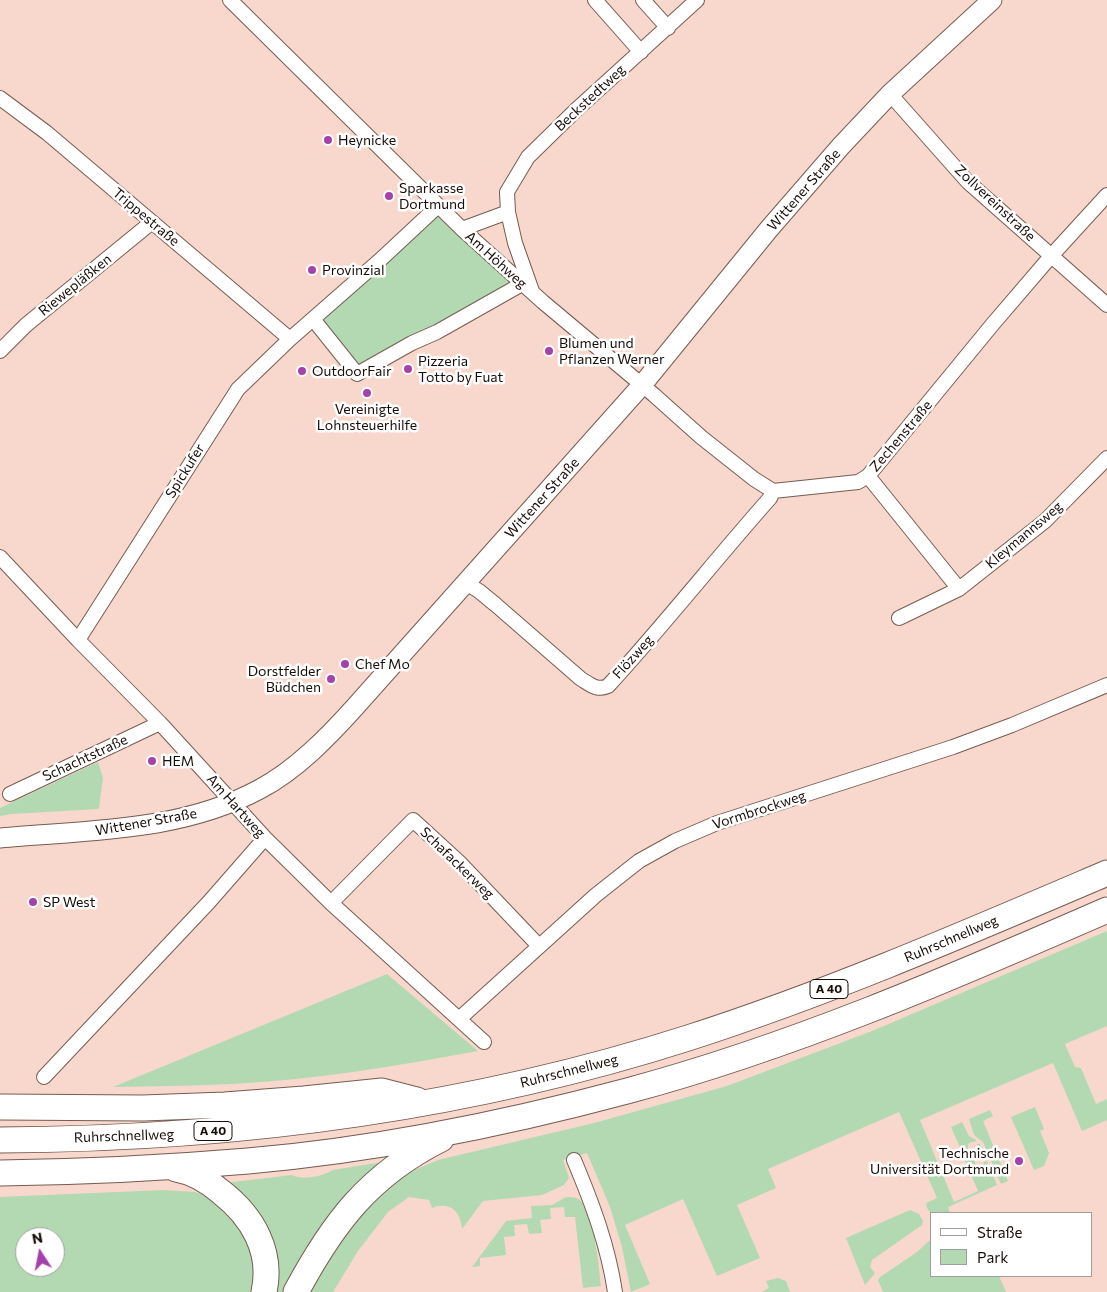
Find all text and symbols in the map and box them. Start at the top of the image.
street label: Beckstedtweg [551,61,629,135]
place label: Heynicke [338,132,396,148]
marker: Heynicke [322,134,334,146]
street label: Wittener Straße [764,146,844,234]
street label: Zollvereinstraße [951,161,1039,245]
place label: Sparkasse Dortmund [399,180,465,212]
street label: Trippestraße [109,184,183,250]
marker: Sparkasse Dortmund [383,190,395,202]
street label: Am Höhweg [462,228,530,292]
street label: Riewepläßken [35,251,115,319]
place label: Provinzial [322,262,384,278]
marker: Provinzial [306,264,318,276]
place label: Blumen und Pflanzen Werner [559,335,665,368]
marker: Blumen und Pflanzen Werner [543,345,555,357]
place label: Pizzeria Totto by Fuat [418,353,503,386]
place label: OutdoorFair [312,363,392,379]
marker: Pizzeria Totto by Fuat [402,363,414,375]
marker: OutdoorFair [296,365,308,377]
marker: Vereinigte Lohnsteuerhilfe [361,387,373,399]
street label: Zechenstraße [866,397,936,475]
place label: Vereinigte Lohnsteuerhilfe [317,401,417,434]
street label: Spickufer [162,441,208,501]
street label: Wittener Straße [501,454,583,542]
street label: Kleymannsweg [982,498,1066,572]
street label: Flözweg [609,632,657,682]
place label: Chef Mo [355,656,410,672]
marker: Chef Mo [339,658,351,670]
place label: Dorstfelder Büdchen [248,663,321,696]
marker: Dorstfelder Büdchen [325,673,337,685]
street label: Schachtstraße [40,731,130,785]
place label: HEM [162,753,194,769]
marker: HEM [146,755,158,767]
street label: Am Hartweg [203,771,269,841]
street label: Vormbrockweg [710,787,808,833]
street label: Wittener Straße [94,805,198,839]
street label: Schafackerweg [417,824,497,902]
place label: SP West [43,894,95,910]
marker: SP West [27,896,39,908]
street label: Ruhrschnellweg [902,912,1000,966]
road number: A 40 [810,980,848,999]
street label: Ruhrschnellweg [518,1051,620,1091]
road number: A 40 [194,1122,232,1140]
street label: Ruhrschnellweg [74,1126,174,1146]
place label: Technische Universität Dortmund [870,1145,1009,1178]
marker: Technische Universität Dortmund [1013,1155,1025,1167]
legend [930,1212,1092,1277]
text: Straße [977,1223,1023,1241]
north arrow [15,1227,65,1277]
text: N [30,1228,44,1247]
text: Park [977,1248,1008,1266]

